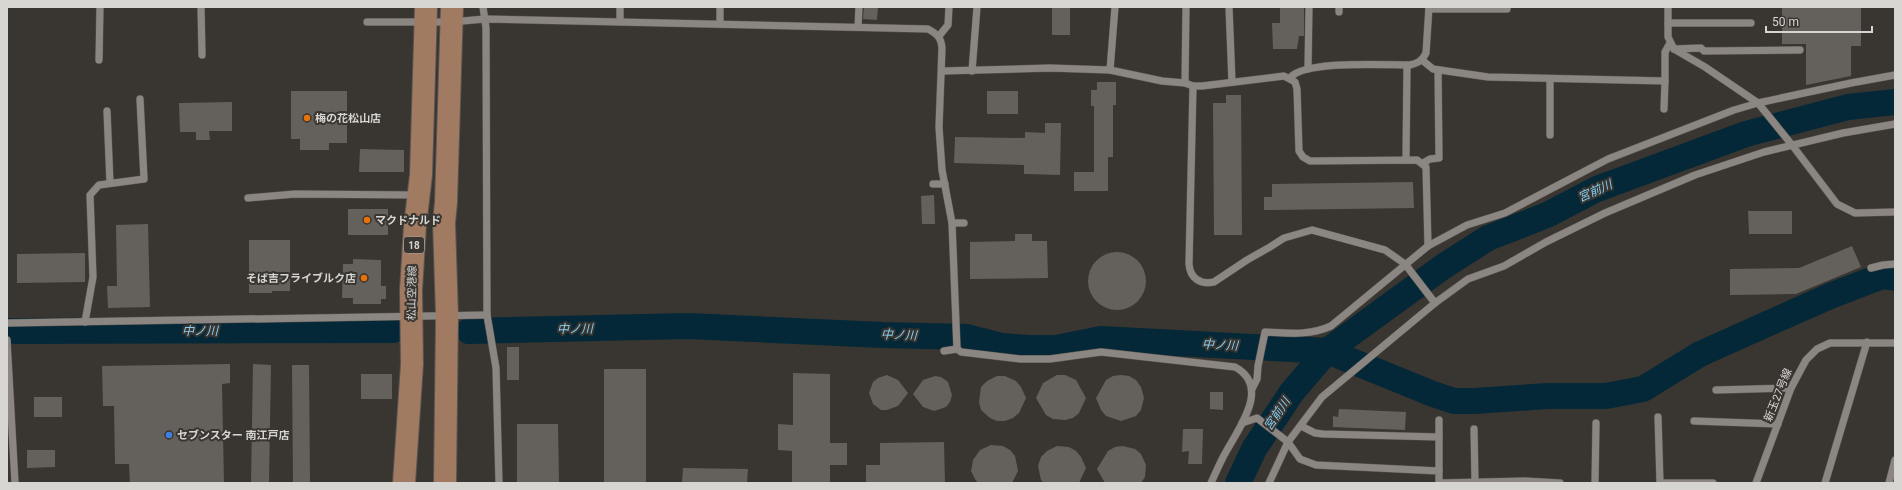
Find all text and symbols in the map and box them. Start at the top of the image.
scale bar [1766,8,1872,34]
text: 50 m [1772,15,1799,29]
place label: 梅の花松山店 [315,112,381,125]
marker: 梅の花松山店 [302,113,312,123]
water label: 宮前川 [1576,176,1616,205]
place label: マクドナルド [375,214,441,227]
marker: マクドナルド [362,215,372,225]
road number: 18 [404,237,424,253]
street label: 松山空港線 [405,265,419,321]
place label: そば吉フライブルク店 [246,272,356,285]
marker: そば吉フライブルク店 [359,273,369,283]
water label: 中ノ川 [557,322,595,336]
water label: 中ノ川 [182,324,220,338]
water label: 中ノ川 [881,327,919,343]
water label: 中ノ川 [1202,337,1240,353]
street label: 新玉27号線 [1761,366,1795,424]
water label: 宮前川 [1261,394,1294,433]
place label: セブンスター 南江戸店 [177,429,290,442]
marker: セブンスター 南江戸店 [164,430,174,440]

